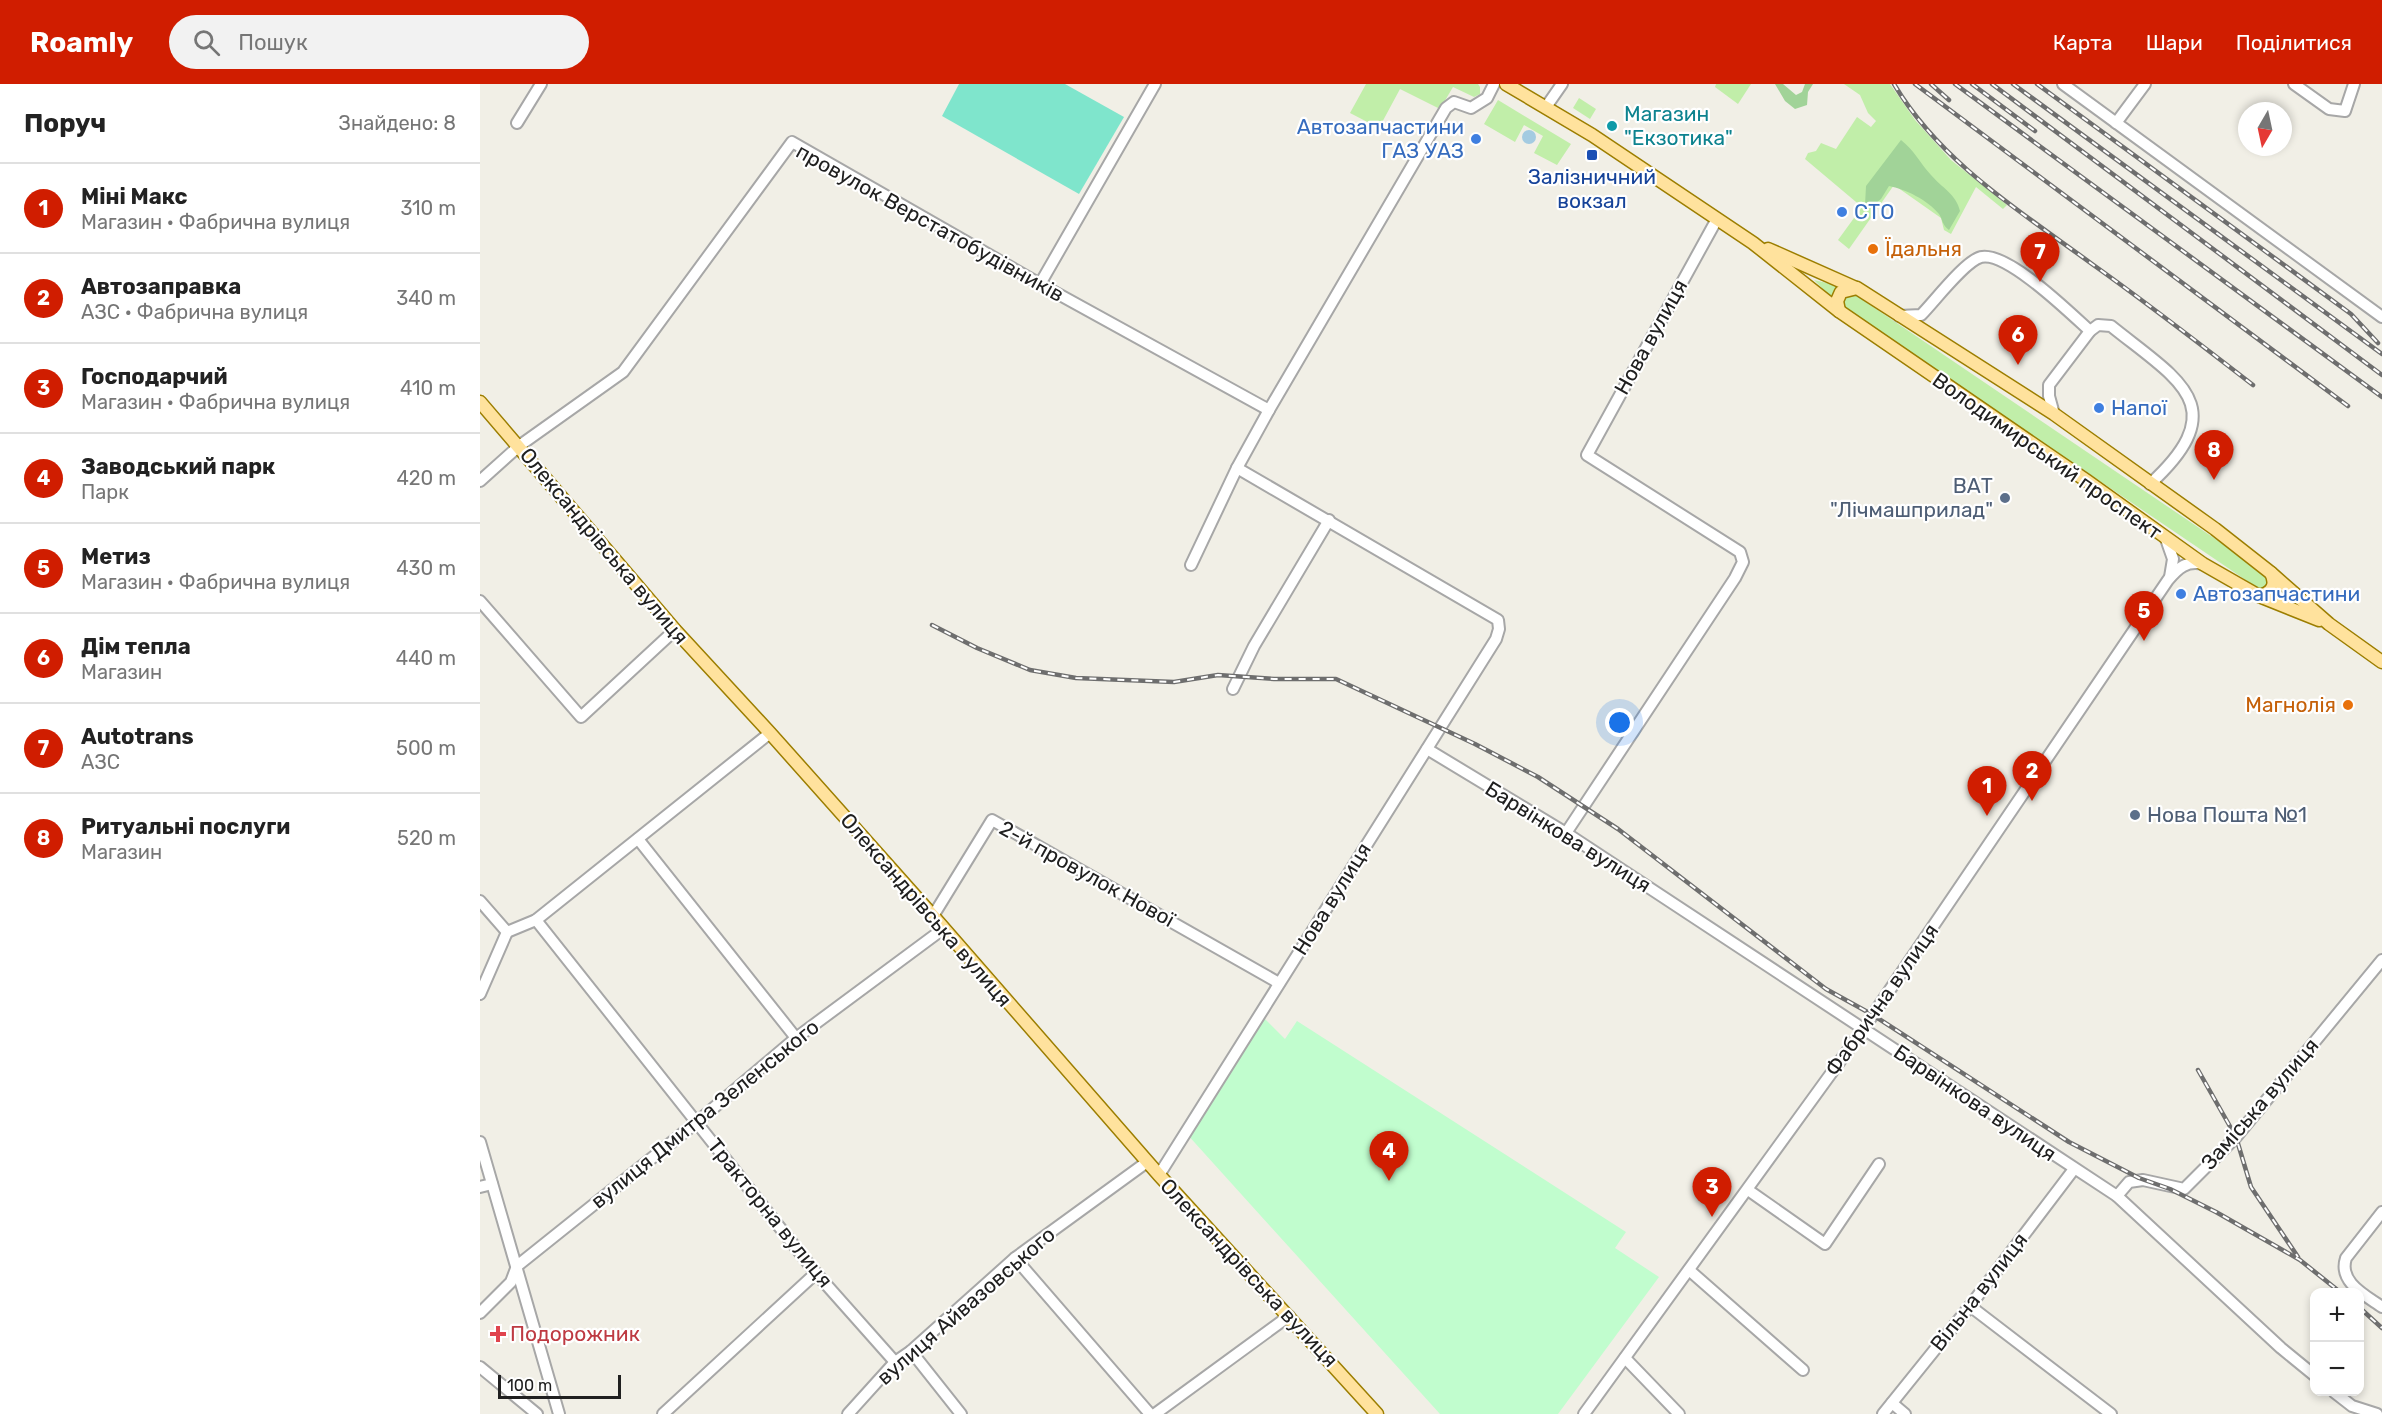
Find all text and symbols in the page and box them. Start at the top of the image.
search box [169,15,589,69]
text: Roamly [30,26,133,59]
icon: search [190,26,223,59]
text: Пошук [238,29,308,56]
text: Карта [2053,30,2113,55]
text: Шари [2146,30,2203,55]
text: Поділитися [2236,30,2352,55]
place label: Магазин "Екзотика" [1624,101,1733,150]
north arrow [2238,102,2292,156]
text: Поруч [24,108,106,139]
text: Знайдено: 8 [339,111,456,135]
place label: Автозапчастини ГАЗ УАЗ [1297,114,1464,163]
marker: Магазин "Екзотика" [1605,119,1619,133]
marker: Автозапчастини ГАЗ УАЗ [1469,132,1483,146]
street label: провулок Верстатобудівників [792,138,1068,307]
marker: Залізничний вокзал [1585,148,1599,162]
place label: Залізничний вокзал [1528,164,1656,213]
text: Міні Макс [81,183,188,210]
text: 1 [39,196,48,220]
text: 310 m [400,196,456,220]
place label: СТО [1854,199,1894,224]
marker: СТО [1835,205,1849,219]
text: Магазин · Фабрична вулиця [81,210,350,234]
pin: 7 [2020,232,2060,282]
place label: Їдальня [1885,236,1962,261]
marker: Їдальня [1866,242,1880,256]
text: Автозаправка [81,273,241,300]
street label: Нова вулиця [1609,275,1692,399]
text: 2 [37,286,50,310]
text: 340 m [396,286,456,310]
text: АЗС · Фабрична вулиця [81,300,308,324]
pin: 6 [1998,316,2038,365]
text: Господарчий [81,363,227,390]
street label: Володимирський проспект [1928,367,2167,545]
text: 3 [37,376,50,400]
text: 410 m [400,376,456,400]
text: Магазин · Фабрична вулиця [81,390,350,414]
place label: Напої [2111,395,2168,420]
marker: Напої [2092,401,2106,415]
pin: 8 [2194,430,2234,480]
street label: Олександрівська вулиця [515,442,694,649]
text: Заводський парк [81,453,275,480]
text: 4 [37,466,50,490]
text: 420 m [396,466,456,490]
place label: ВАТ "Лічмашприлад" [1830,473,1993,522]
text: Парк [81,480,129,504]
marker: ВАТ "Лічмашприлад" [1998,491,2012,505]
text: Метиз [81,543,151,570]
text: 5 [37,556,50,580]
text: 430 m [396,556,456,580]
text: Магазин · Фабрична вулиця [81,570,350,594]
place label: Автозапчастини [2193,581,2360,606]
marker: Автозапчастини [2174,587,2188,601]
pin: 5 [2124,592,2164,641]
text: Дім тепла [81,633,191,660]
text: 6 [37,646,50,670]
text: 440 m [396,646,456,670]
text: Магазин [81,660,162,684]
place label: Магнолія [2245,692,2336,717]
marker: Магнолія [2341,698,2355,712]
your location [1605,708,1634,737]
text: Autotrans [81,723,194,750]
text: 7 [38,736,49,760]
text: 500 m [396,736,456,760]
text: АЗС [81,750,120,774]
pin: 2 [2012,752,2052,801]
pin: 1 [1968,766,2006,816]
street label: Барвінкова вулиця [1481,775,1656,898]
place label: Нова Пошта №1 [2147,802,2307,827]
street label: Олександрівська вулиця [835,808,1017,1012]
marker: Нова Пошта №1 [2128,808,2142,822]
text: Ритуальні послуги [81,813,290,840]
street label: 2-й провулок Нової [995,815,1180,932]
text: 8 [37,826,50,850]
text: 520 m [397,826,456,850]
street label: Нова вулиця [1287,838,1376,959]
text: Магазин [81,840,162,864]
street label: Фабрична вулиця [1820,919,1944,1081]
street label: вулиця Дмитра Зеленського [586,1014,824,1213]
street label: Заміська вулиця [2196,1033,2324,1175]
street label: Барвінкова вулиця [1889,1039,2061,1166]
pin: 4 [1370,1132,1408,1181]
street label: Тракторна вулиця [703,1133,838,1292]
pin: 3 [1692,1168,1732,1217]
street label: Олександрівська вулиця [1155,1173,1343,1372]
street label: вулиця Айвазовського [872,1221,1060,1390]
street label: Вільна вулиця [1925,1228,2033,1356]
map controls [2310,1288,2364,1396]
button: + [2310,1288,2364,1342]
place label: Подорожник [510,1321,640,1346]
marker: Подорожник [491,1327,505,1341]
button: − [2310,1342,2364,1396]
scale bar [498,1372,621,1400]
text: 100 m [507,1376,552,1395]

